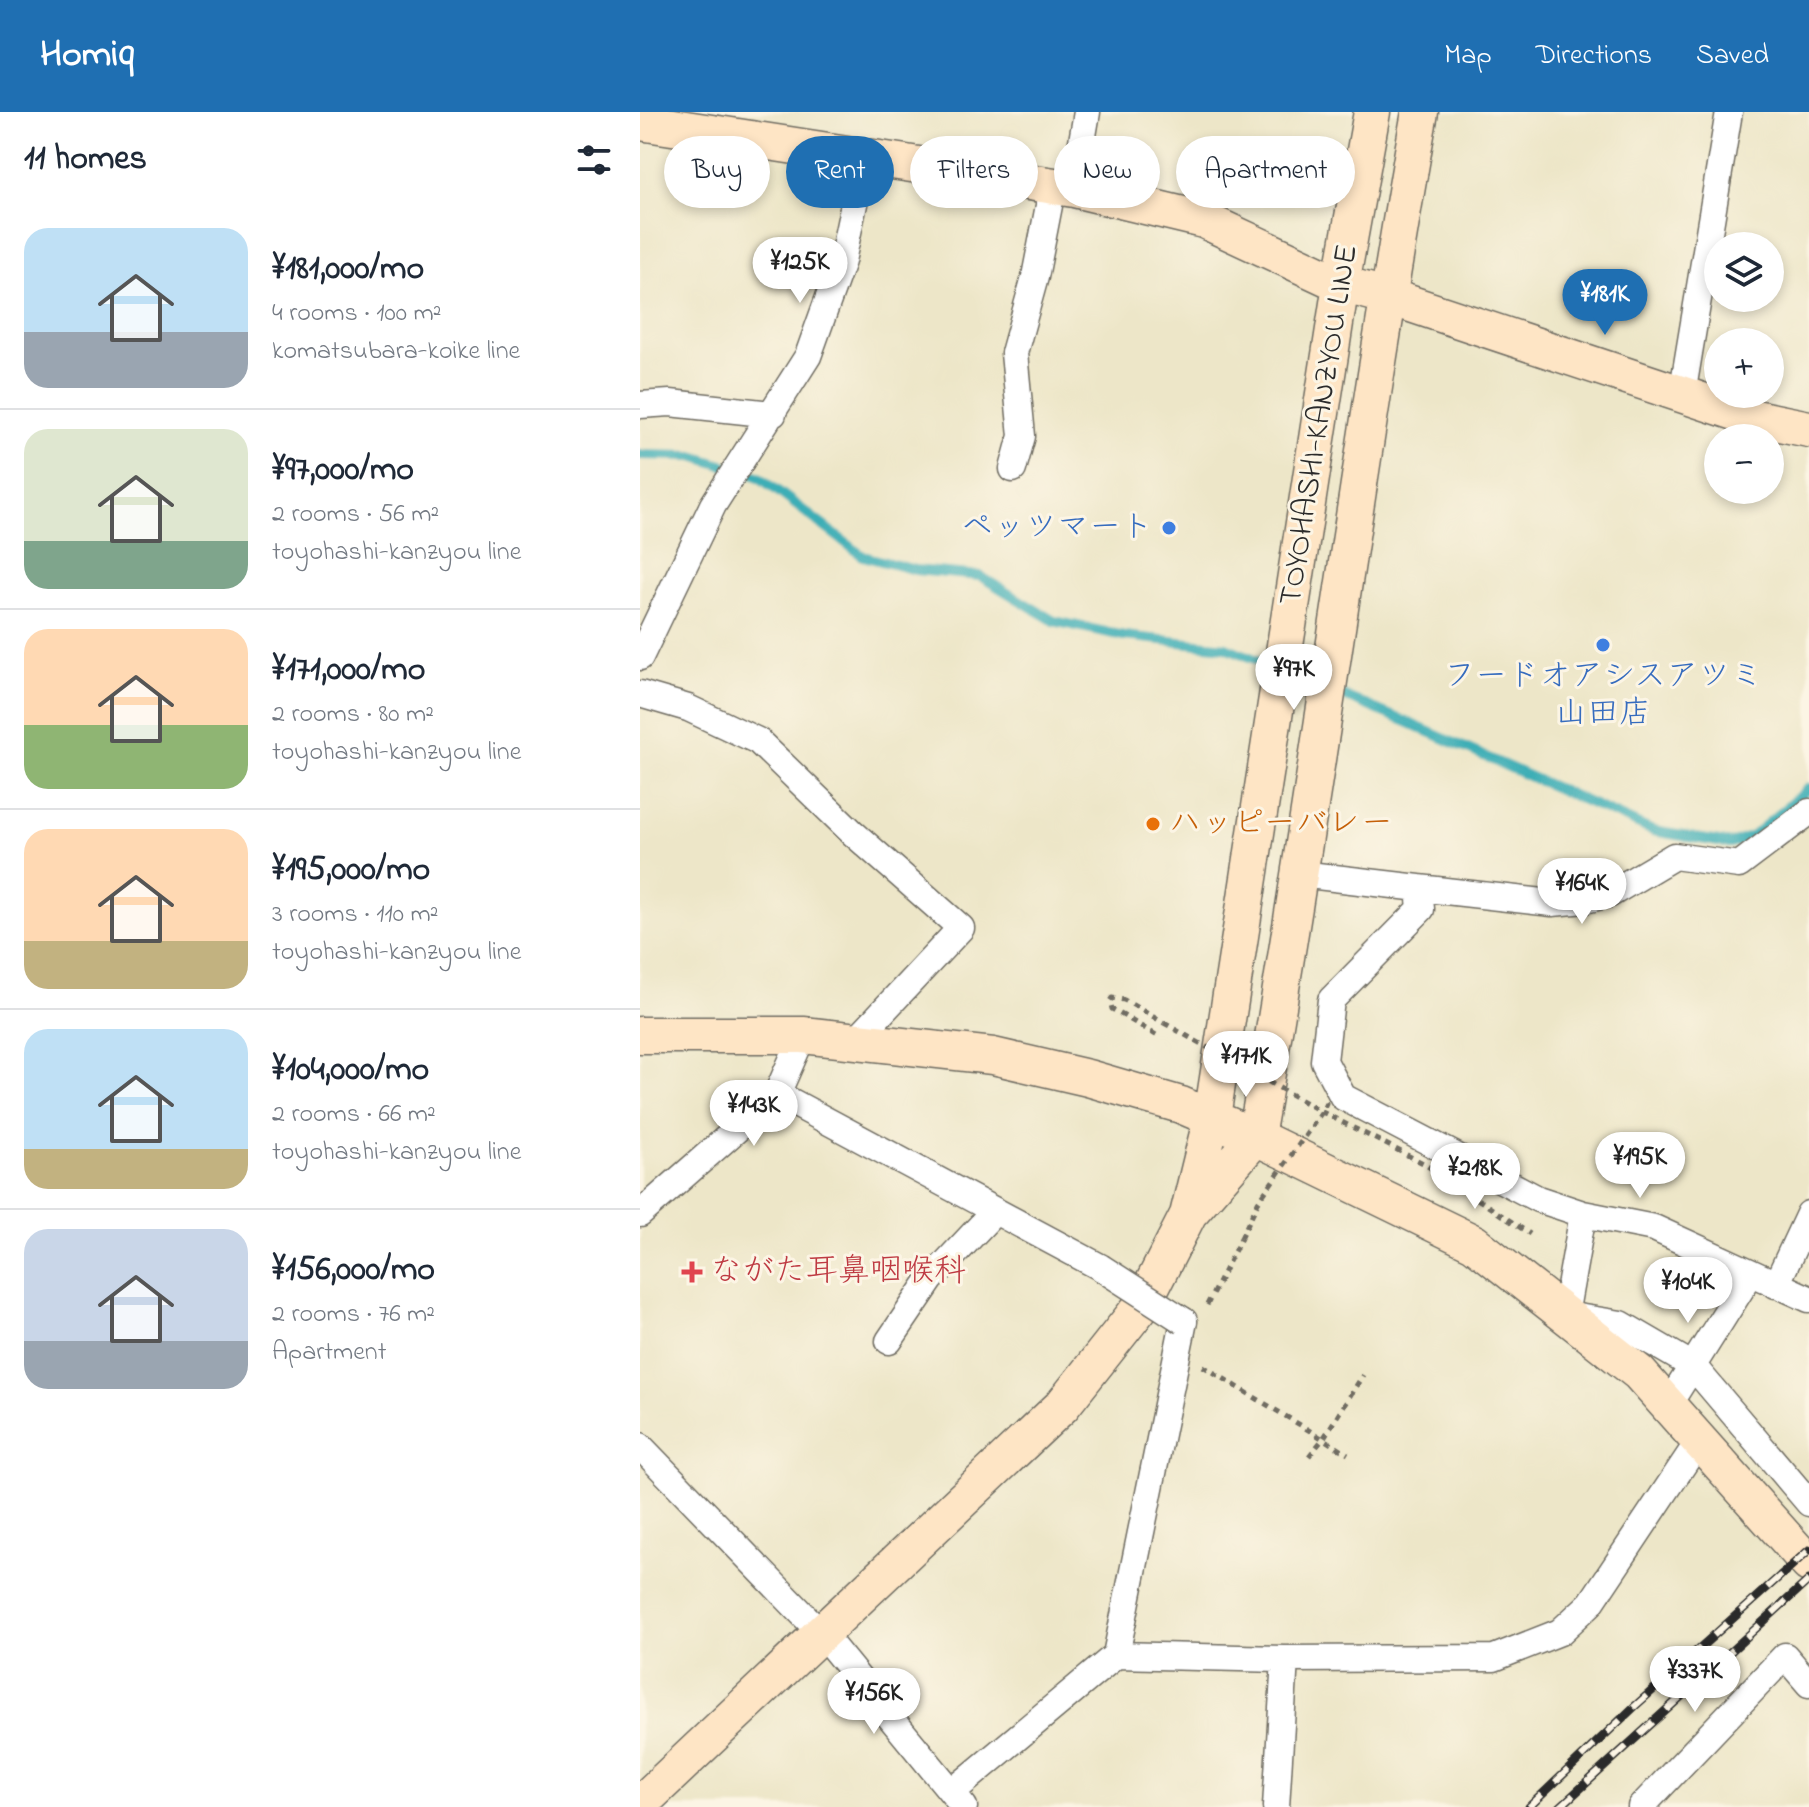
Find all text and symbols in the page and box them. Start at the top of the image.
text: Homiq [40,28,134,84]
text: Map [1444,36,1492,77]
text: Directions [1536,36,1652,77]
text: Saved [1696,36,1769,77]
text: 11 homes [24,135,147,185]
chip: Buy [664,136,770,208]
chip: Rent [786,136,894,208]
chip: Filters [910,136,1038,208]
chip: New [1054,136,1160,208]
chip: Apartment [1176,136,1355,208]
icon: filters [572,138,616,182]
map controls [1704,232,1784,504]
button: layers [1704,232,1784,312]
pin: ¥125K [744,237,856,305]
street label: TOYOHASHI-KANZYOU LINE [1268,241,1372,609]
text: ¥125K [771,244,829,282]
text: ¥181,000/mo [272,245,424,295]
icon: home [88,260,184,356]
pin: ¥181K [1549,269,1661,337]
text: ¥181K [1580,276,1630,314]
text: 4 rooms · 100 m² [272,295,441,333]
button: + [1704,328,1784,408]
text: komatsubara-koike line [272,333,520,371]
button: − [1704,424,1784,504]
text: ¥97,000/mo [272,446,414,496]
icon: home [88,461,184,557]
text: 2 rooms · 56 m² [272,496,439,534]
place label: ペッツマート [961,505,1153,552]
marker: ペッツマート [1160,519,1178,537]
text: toyohashi-kanzyou line [272,534,521,572]
marker: フードオアシスアツミ 山田店 [1594,636,1612,654]
pin: ¥97K [1247,644,1341,712]
text: ¥171,000/mo [272,646,425,696]
text: ¥97K [1273,651,1315,689]
place label: フードオアシスアツミ 山田店 [1444,654,1762,738]
icon: home [88,661,184,757]
text: 2 rooms · 80 m² [272,696,434,734]
text: toyohashi-kanzyou line [272,734,521,772]
place label: ハッピーバレー [1169,801,1393,848]
marker: ハッピーバレー [1144,815,1162,833]
text: ¥195,000/mo [272,846,430,896]
pin: ¥164K [1526,858,1638,926]
icon: home [88,861,184,957]
text: ¥164K [1555,865,1609,903]
text: 3 rooms · 110 m² [272,896,438,934]
text: toyohashi-kanzyou line [272,934,521,972]
pin: ¥171K [1190,1031,1302,1099]
text: ¥171K [1221,1038,1271,1076]
text: ¥104,000/mo [272,1046,429,1096]
icon: home [88,1061,184,1157]
pin: ¥143K [698,1080,810,1148]
text: ¥143K [728,1087,780,1125]
text: 2 rooms · 66 m² [272,1096,436,1134]
pin: ¥195K [1584,1132,1696,1200]
text: toyohashi-kanzyou line [272,1134,521,1172]
text: ¥195K [1613,1139,1667,1177]
pin: ¥218K [1419,1143,1531,1211]
text: ¥218K [1448,1150,1502,1188]
text: ¥156,000/mo [272,1246,435,1296]
place label: ながた耳鼻咽喉科 [710,1249,966,1296]
pin: ¥104K [1632,1257,1744,1325]
icon: home [88,1261,184,1357]
marker: ながた耳鼻咽喉科 [681,1261,703,1283]
text: ¥104K [1662,1264,1714,1302]
text: 2 rooms · 76 m² [272,1296,435,1334]
text: Apartment [272,1334,386,1372]
pin: ¥337K [1639,1646,1751,1714]
text: ¥337K [1668,1653,1722,1691]
pin: ¥156K [818,1668,930,1736]
text: ¥156K [845,1675,903,1713]

